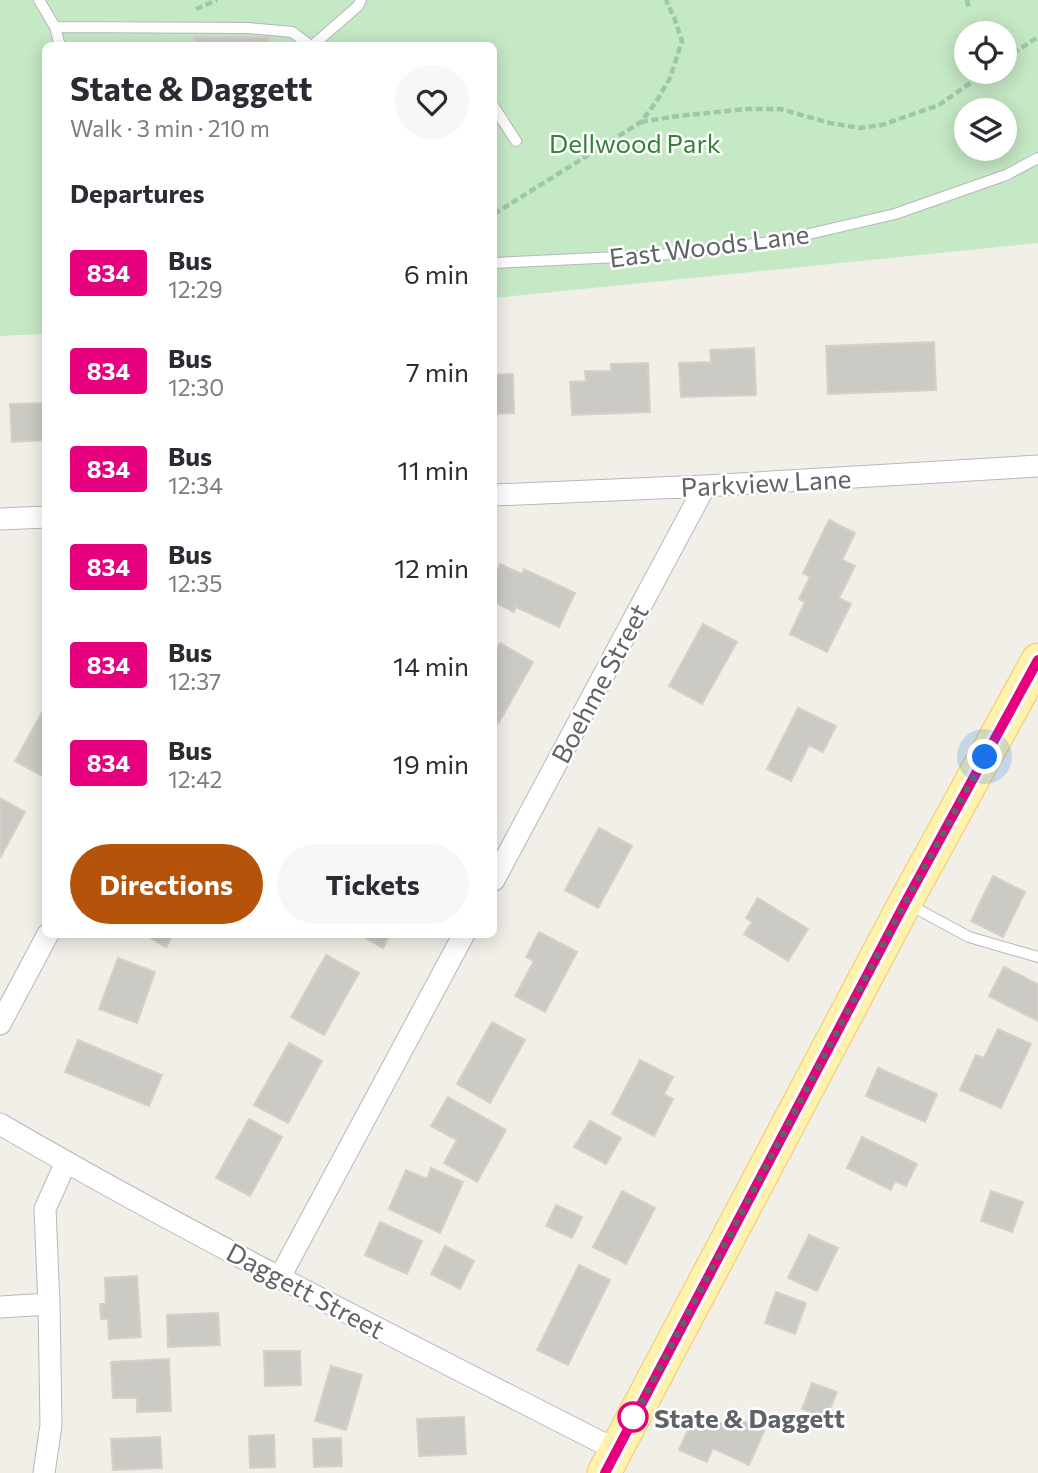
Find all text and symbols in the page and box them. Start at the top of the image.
map controls [954,21,1017,161]
button: locate [954,21,1017,84]
button: heart [395,65,469,139]
text: State & Daggett [70,67,313,108]
button: layers [954,98,1017,161]
text: Walk · 3 min · 210 m [70,114,270,142]
park label: Dellwood Park [549,127,721,158]
text: Departures [70,177,205,208]
street label: East Woods Lane [607,217,811,273]
text: Bus [168,244,212,275]
text: 834 [87,258,130,287]
text: 6 min [404,258,469,289]
text: 12:29 [168,275,223,303]
text: Bus [168,342,212,373]
text: 834 [87,356,130,385]
text: 7 min [406,356,469,387]
text: 12:30 [168,373,224,401]
text: Bus [168,440,212,471]
text: 834 [87,454,130,483]
text: 11 min [398,454,469,485]
street label: Parkview Lane [680,462,852,502]
text: 12:34 [168,471,223,499]
text: Bus [168,538,212,569]
text: 834 [87,552,130,581]
text: 12 min [394,552,469,583]
text: 12:35 [168,569,222,597]
street label: Boehme Street [544,598,654,768]
text: Bus [168,636,212,667]
text: 834 [87,650,130,679]
text: 14 min [393,650,469,681]
text: 12:37 [168,667,221,695]
text: Bus [168,734,212,765]
your location [967,739,1002,774]
text: 834 [87,748,130,777]
text: 19 min [393,748,469,779]
text: 12:42 [168,765,222,793]
button: Directions [70,844,263,924]
button: Tickets [277,844,469,924]
street label: Daggett Street [222,1235,390,1345]
marker: State & Daggett [618,1402,648,1432]
place label: State & Daggett [654,1402,845,1433]

